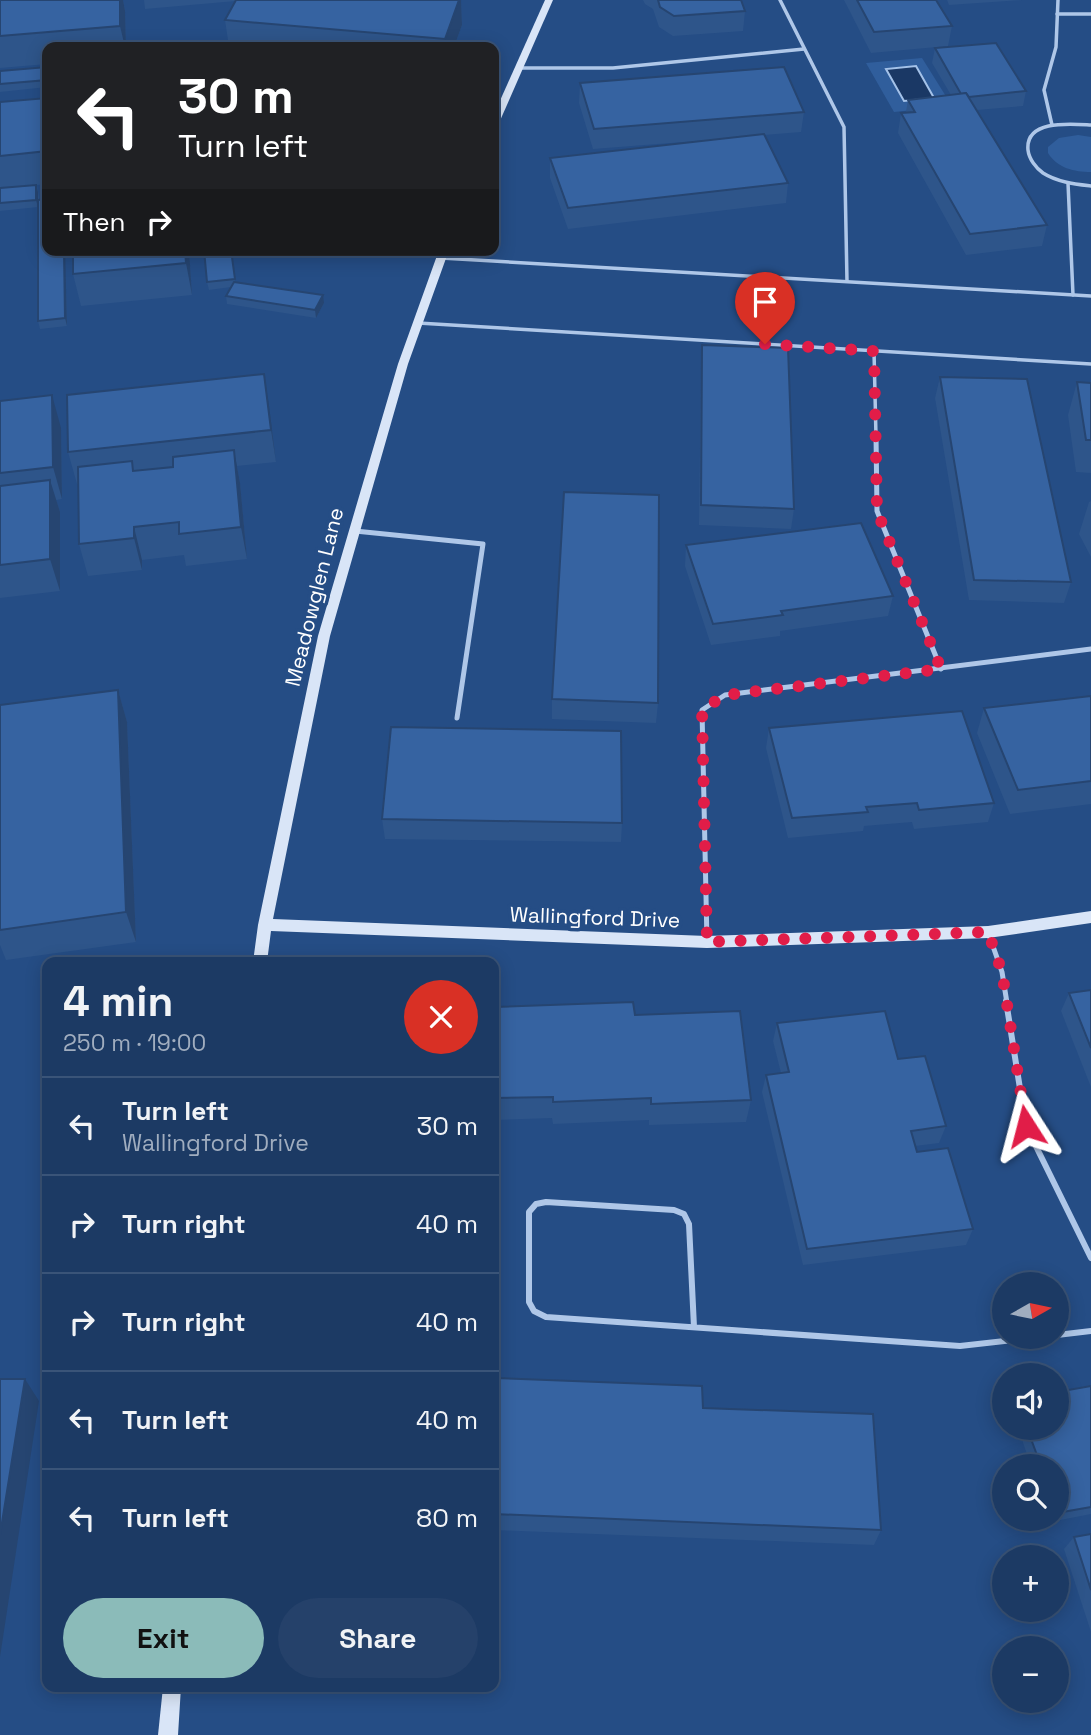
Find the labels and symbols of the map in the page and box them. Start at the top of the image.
pin [735,272,795,344]
street label: Meadowglen Lane [279,505,349,689]
street label: Wallingford Drive [509,901,681,933]
position arrow [989,1089,1063,1163]
north arrow [992,1272,1069,1349]

